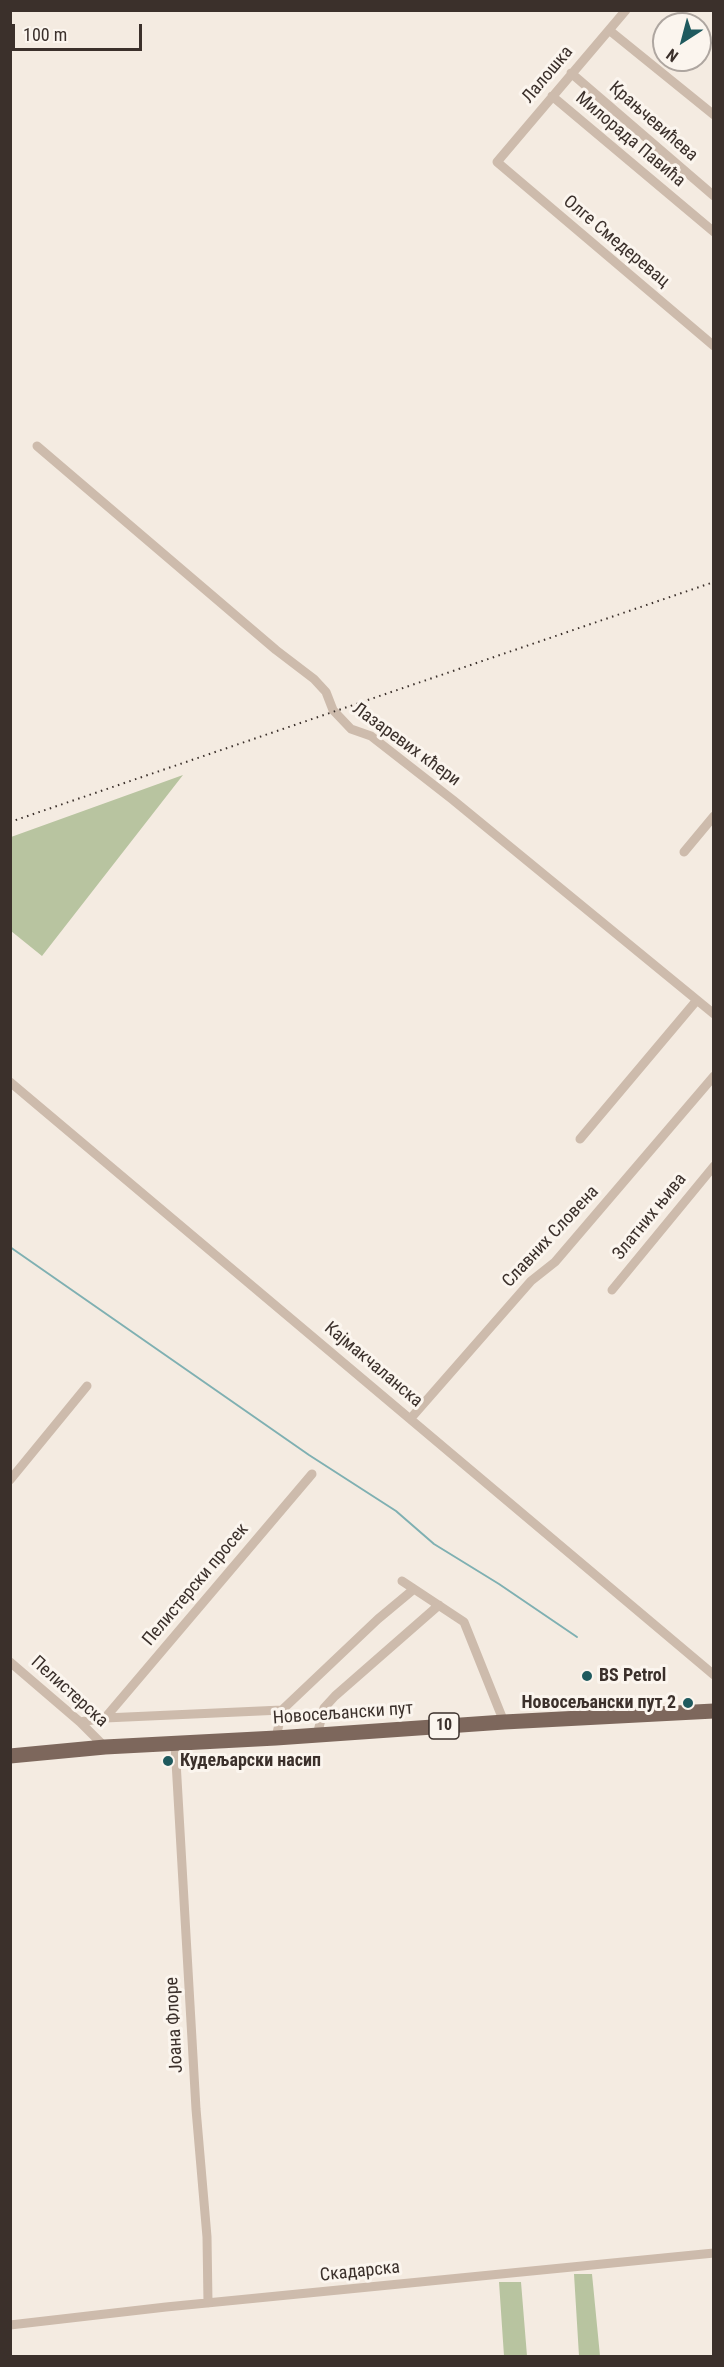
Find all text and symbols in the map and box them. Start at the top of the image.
scale bar [15,12,146,50]
north arrow [652,12,712,72]
text: 100 m [23,24,67,45]
street label: Лалошка [518,42,578,108]
text: N [663,45,682,66]
street label: Крањчевићева [604,77,702,167]
street label: Милорада Павића [571,88,689,192]
street label: Олге Смедеревац [559,191,673,293]
street label: Лазаревих кћери [348,699,464,791]
street label: Златних њива [608,1169,692,1265]
street label: Славних Словена [498,1182,604,1292]
street label: Кајмакчаланска [320,1318,426,1412]
street label: Пелистерски просек [138,1519,254,1651]
street label: Пелистерска [26,1652,112,1732]
place label: BS Petrol [599,1665,666,1687]
marker: BS Petrol [580,1669,594,1683]
place label: Новосељански пут 2 [521,1692,676,1714]
marker: Новосељански пут 2 [681,1696,695,1710]
street label: Новосељански пут [272,1698,414,1730]
road number: 10 [429,1713,459,1739]
place label: Кудељарски насип [180,1750,321,1772]
marker: Кудељарски насип [161,1754,175,1768]
street label: Јоана Флоре [162,1977,188,2073]
street label: Скадарска [319,2257,401,2287]

